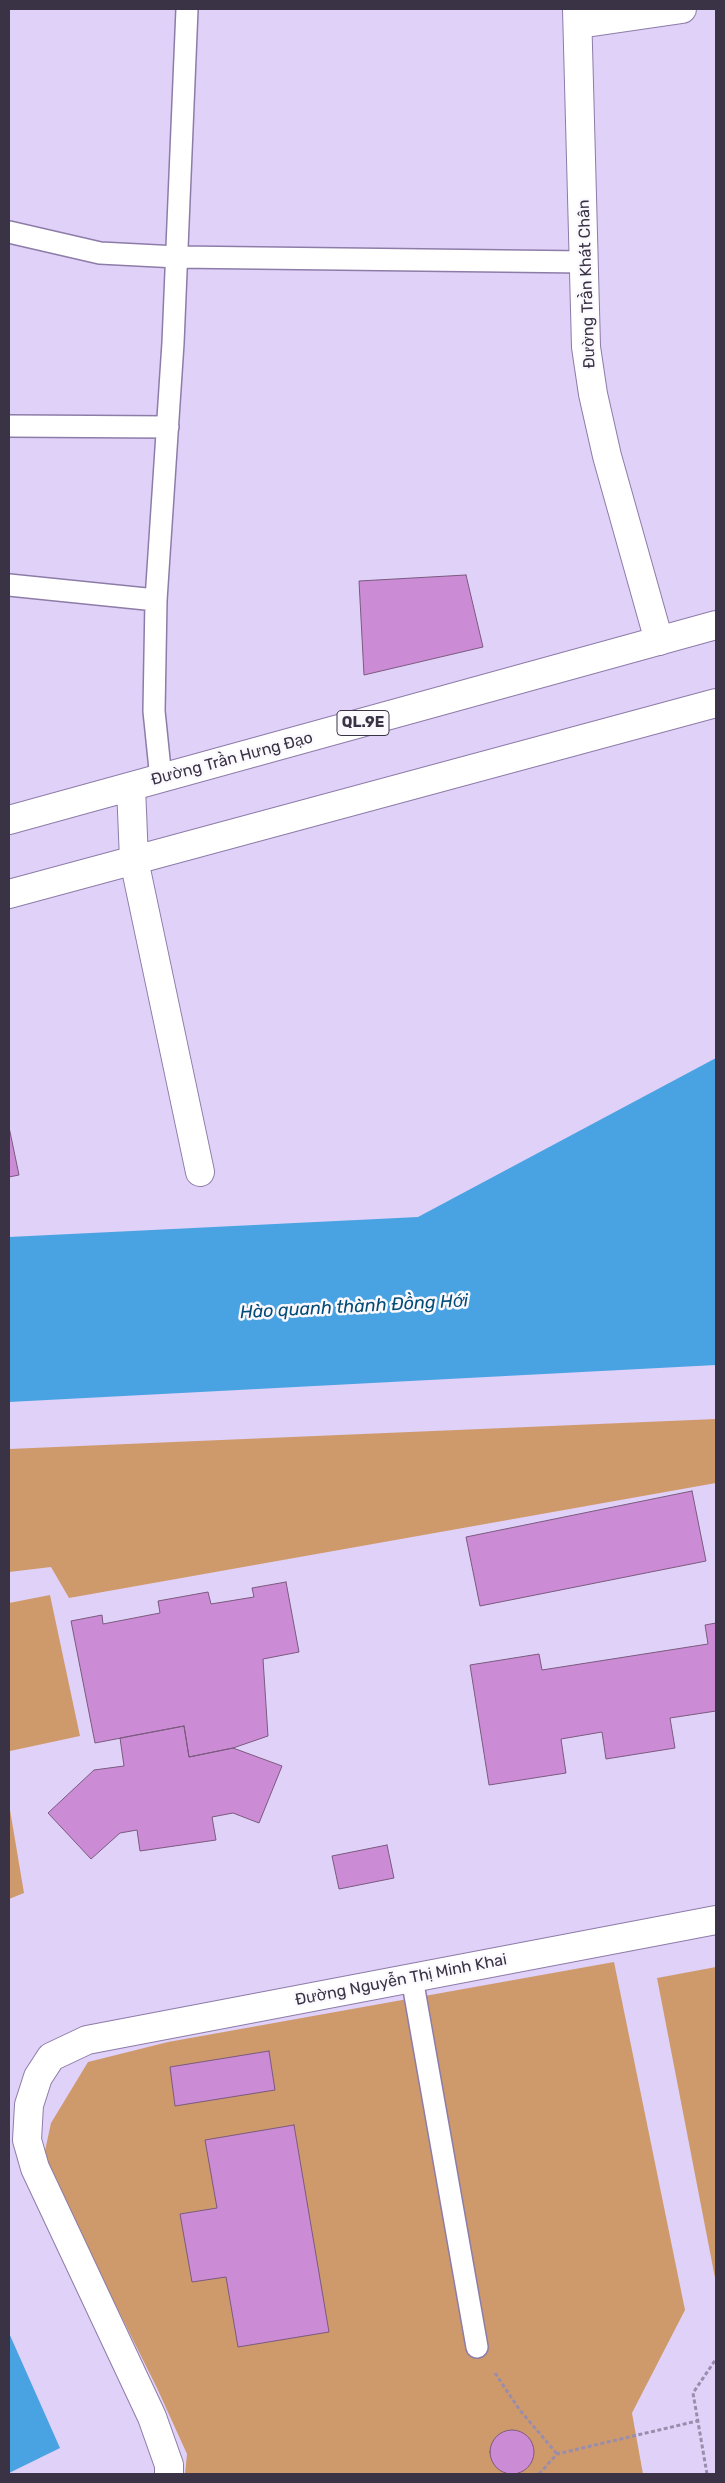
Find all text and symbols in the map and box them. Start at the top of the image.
street label: Đường Trần Khát Chân [574,199,600,369]
road number: QL.9E [337,710,389,736]
street label: Đường Trần Hưng Đạo [149,728,315,790]
water label: Hào quanh thành Đồng Hới [239,1290,469,1324]
street label: Đường Nguyễn Thị Minh Khai [294,1950,508,2010]

